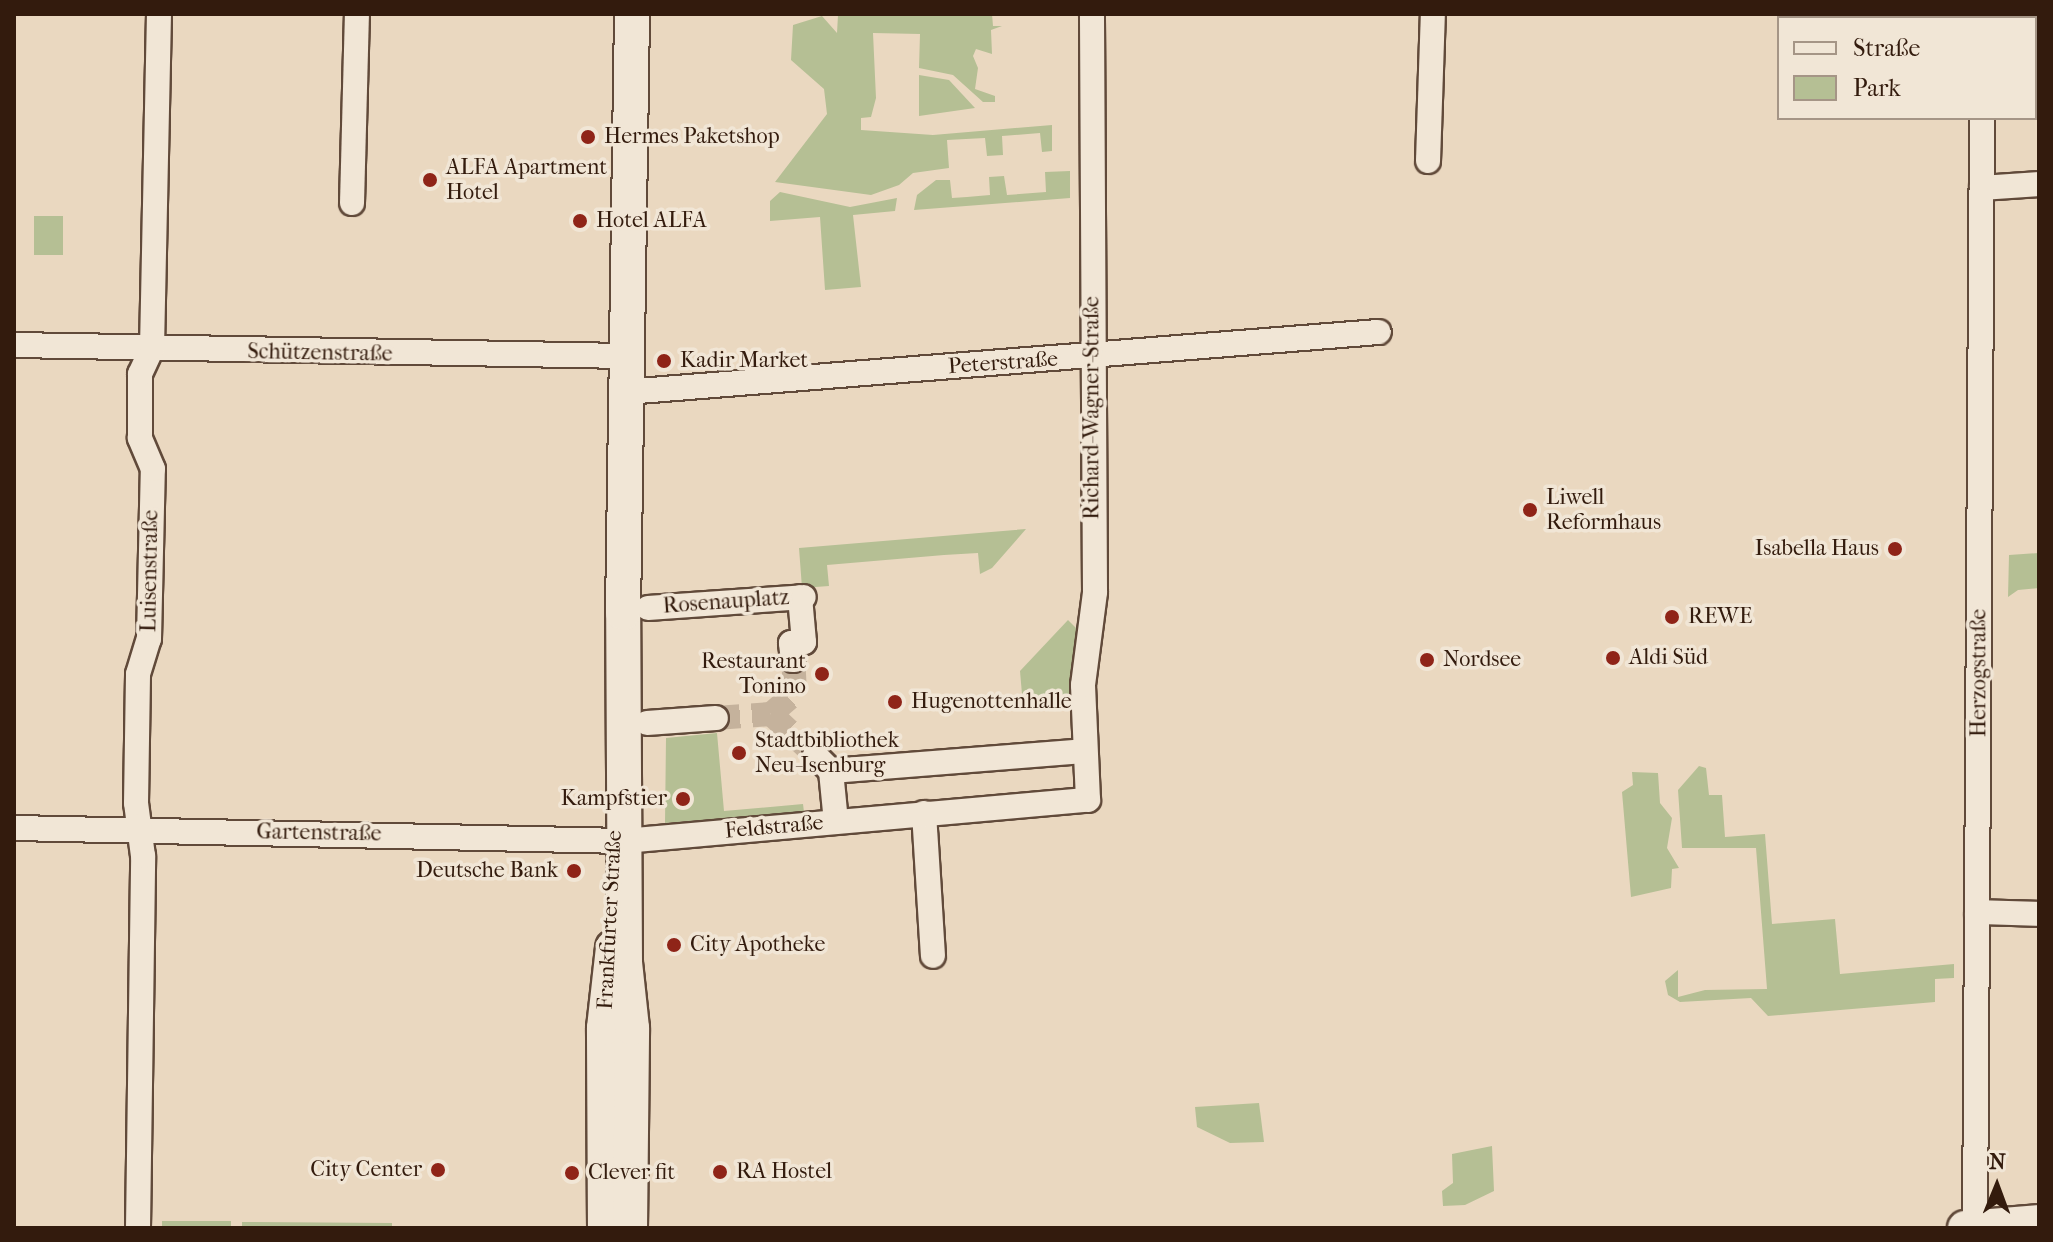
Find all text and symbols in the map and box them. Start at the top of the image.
legend [1777,16,2037,120]
text: Straße [1853,34,1920,62]
text: Park [1853,74,1901,102]
place label: Hermes Paketshop [604,124,780,150]
marker: Hermes Paketshop [579,128,597,146]
place label: ALFA Apartment Hotel [446,154,607,206]
marker: ALFA Apartment Hotel [421,171,439,189]
place label: Hotel ALFA [596,208,707,234]
marker: Hotel ALFA [571,212,589,230]
street label: Richard-Wagner-Straße [1079,296,1105,520]
street label: Schützenstraße [247,339,393,367]
street label: Peterstraße [947,346,1059,380]
place label: Kadir Market [680,348,808,374]
marker: Kadir Market [655,352,673,370]
place label: Liwell Reformhaus [1546,484,1661,536]
marker: Liwell Reformhaus [1521,501,1539,519]
street label: Luisenstraße [136,510,164,632]
place label: Isabella Haus [1755,536,1879,562]
marker: Isabella Haus [1886,540,1904,558]
street label: Rosenauplatz [662,584,790,620]
place label: REWE [1688,604,1752,630]
marker: REWE [1663,608,1681,626]
street label: Herzogstraße [1966,609,1992,737]
place label: Aldi Süd [1629,645,1708,671]
place label: Nordsee [1443,647,1521,673]
place label: Restaurant Tonino [701,648,806,700]
marker: Aldi Süd [1604,649,1622,667]
marker: Nordsee [1418,651,1436,669]
marker: Restaurant Tonino [813,665,831,683]
place label: Hugenottenhalle [911,689,1072,715]
marker: Hugenottenhalle [886,693,904,711]
place label: Stadtbibliothek Neu-Isenburg [755,727,899,778]
marker: Stadtbibliothek Neu-Isenburg [730,744,748,762]
place label: Kampfstier [561,786,667,812]
marker: Kampfstier [674,790,692,808]
street label: Feldstraße [724,810,824,844]
street label: Gartenstraße [256,819,382,847]
street label: Frankfurter Straße [592,830,628,1010]
place label: Deutsche Bank [416,858,558,884]
marker: Deutsche Bank [565,862,583,880]
place label: City Apotheke [690,932,825,958]
marker: City Apotheke [665,936,683,954]
north arrow [1957,1146,2037,1226]
text: N [1989,1149,2006,1175]
place label: City Center [310,1157,422,1183]
place label: RA Hostel [736,1159,832,1185]
place label: Clever fit [588,1160,675,1186]
marker: City Center [429,1161,447,1179]
marker: RA Hostel [711,1163,729,1181]
marker: Clever fit [563,1164,581,1182]

